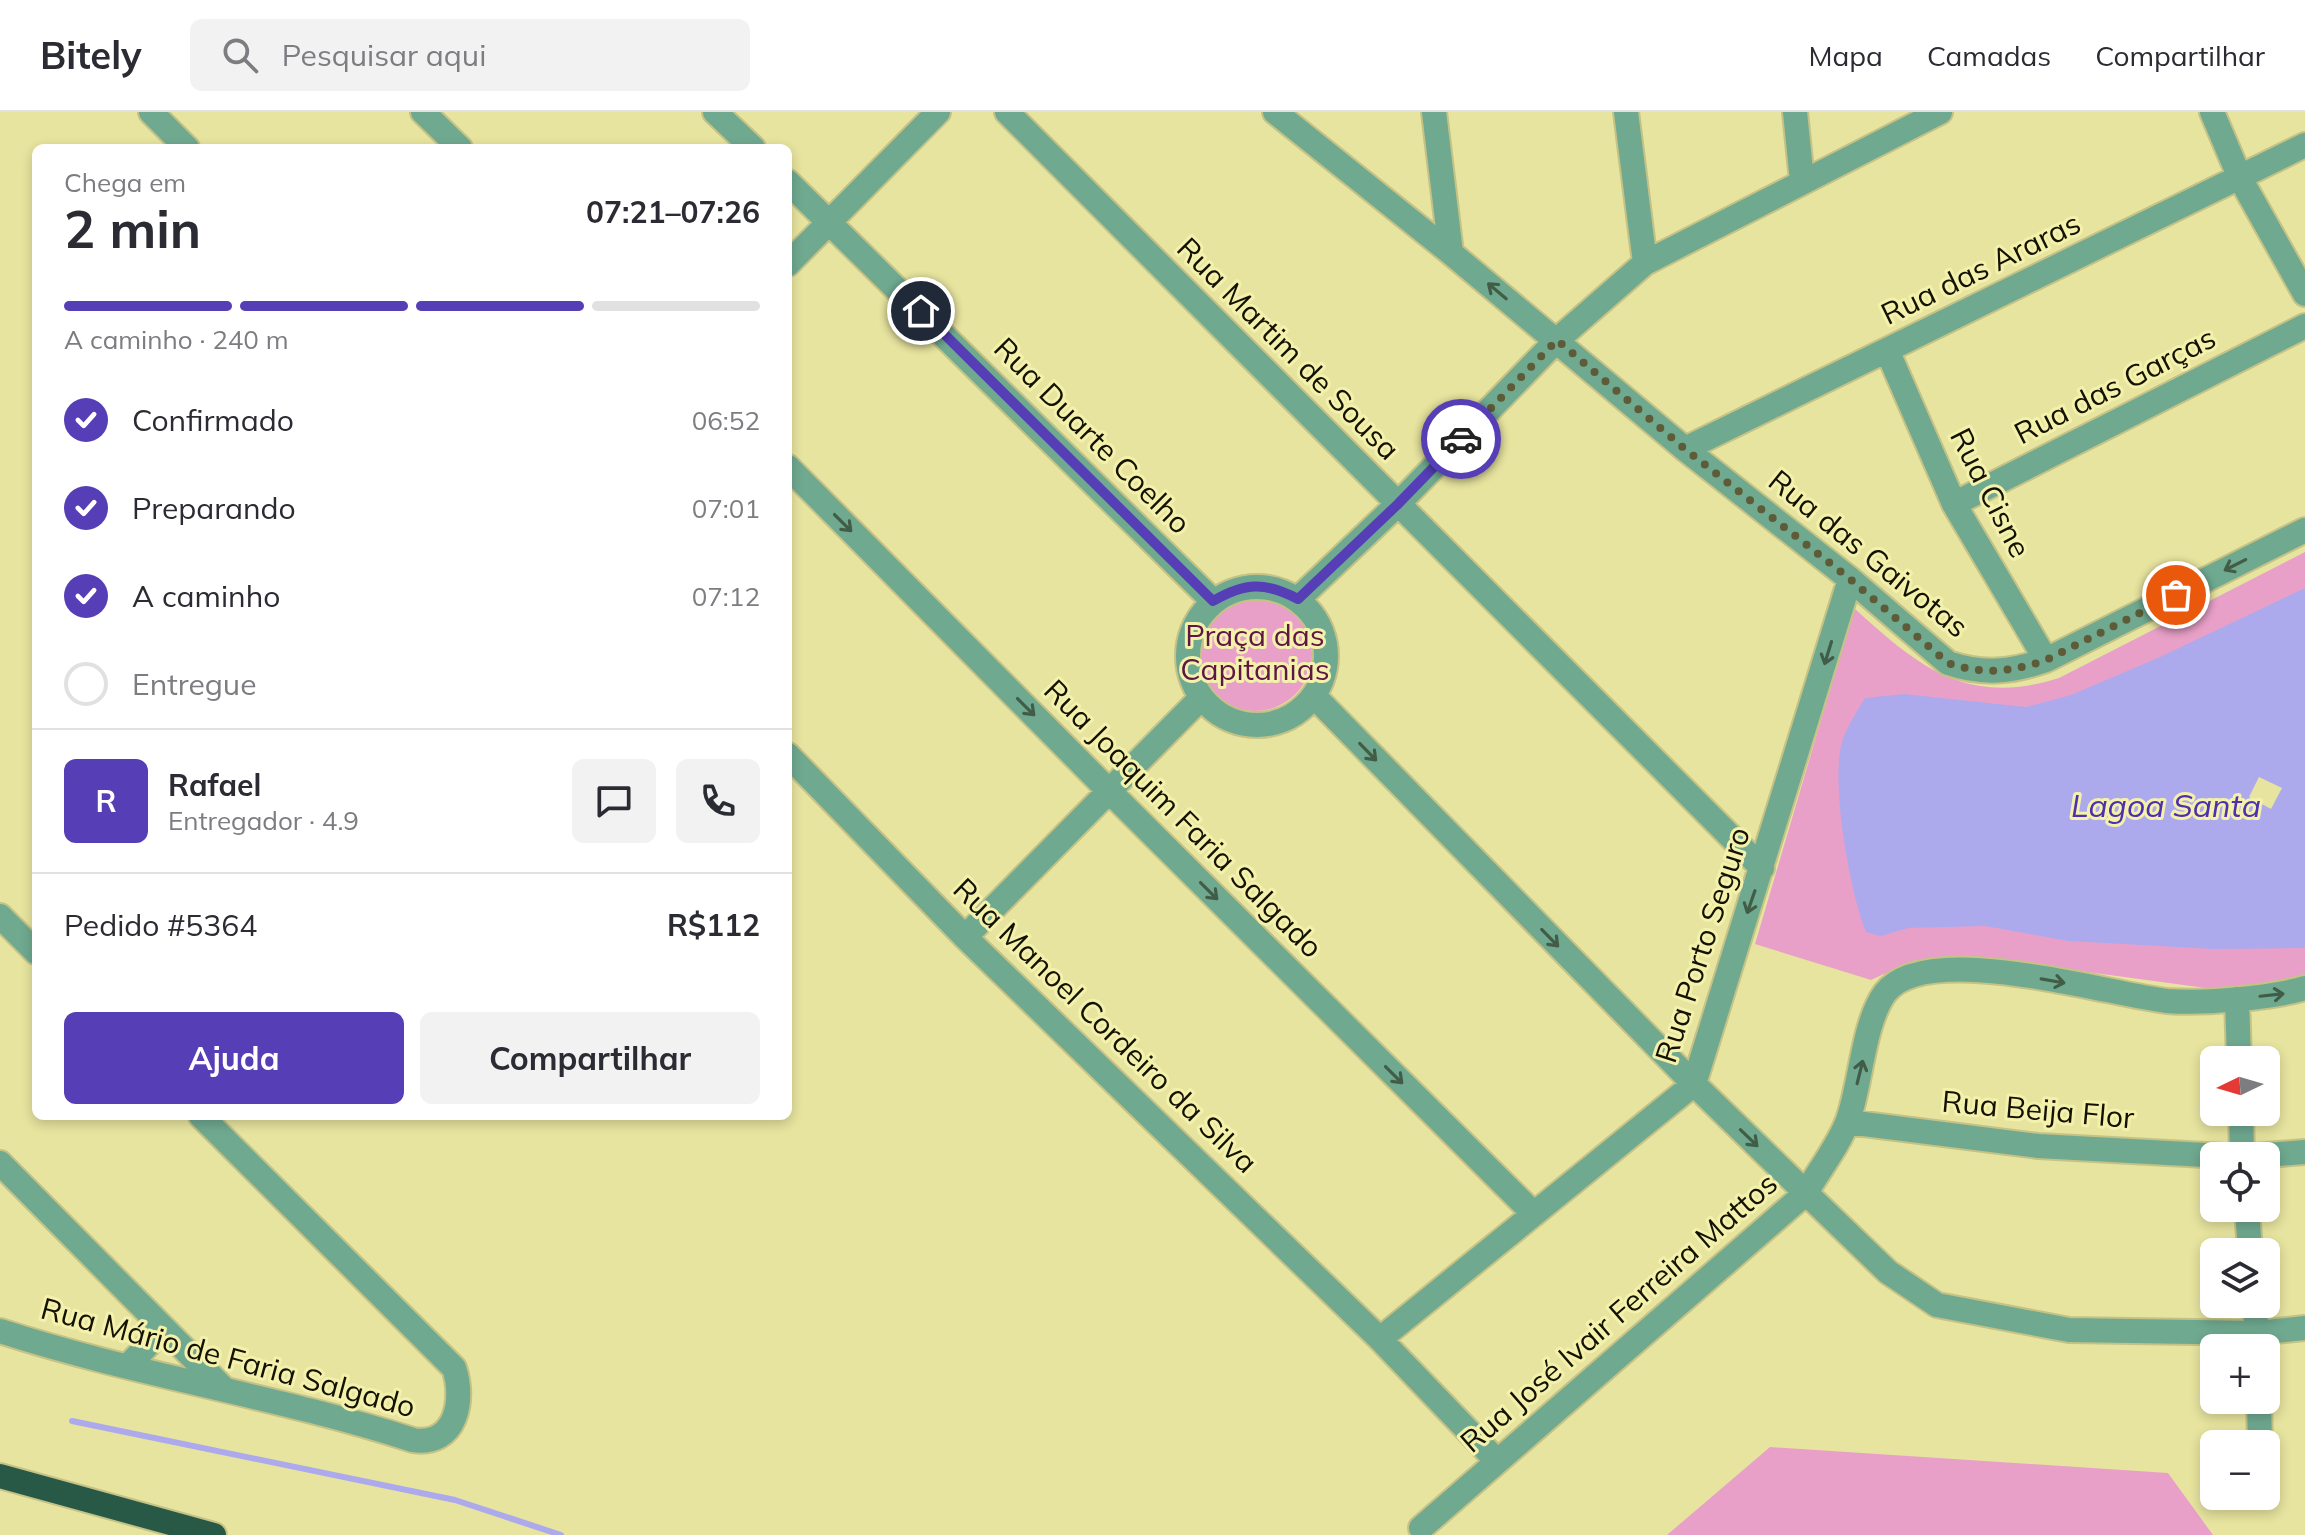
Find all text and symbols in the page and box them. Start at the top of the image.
search box [190,19,750,91]
text: Bitely [40,31,142,79]
icon: search [218,33,262,77]
text: Pesquisar aqui [282,36,486,74]
text: Mapa [1808,38,1883,73]
text: Camadas [1927,38,2051,73]
text: Compartilhar [2095,38,2265,73]
text: Chega em [64,166,186,199]
text: 07:21–07:26 [586,193,760,231]
text: 2 min [64,196,201,261]
street label: Rua das Araras [1875,203,2086,333]
street label: Rua Martim de Sousa [1169,229,1408,468]
pin [887,277,955,345]
one-way arrow [1487,282,1508,300]
icon: home [899,289,943,333]
street label: Rua das Garças [2008,318,2222,452]
text: A caminho · 240 m [64,323,289,356]
street label: Rua Duarte Coelho [986,329,1199,542]
icon: check [64,398,108,442]
courier [1421,399,1501,479]
text: Confirmado [132,401,294,439]
text: 06:52 [692,404,760,437]
icon: car [1439,417,1483,461]
street label: Rua Cisne [1942,421,2040,564]
street label: Rua das Gaivotas [1761,461,1976,645]
icon: check [64,486,108,530]
text: Preparando [132,489,296,527]
text: 07:01 [692,492,760,525]
one-way arrow [833,513,852,532]
one-way arrow [2224,558,2248,573]
pin [2142,561,2210,629]
icon: bag [2154,573,2198,617]
icon: check [64,574,108,618]
text: A caminho [132,577,280,615]
text: 07:12 [692,580,760,613]
park label: Praça das Capitanias [1180,616,1330,688]
one-way arrow [1820,640,1835,666]
text: Entregue [132,665,256,703]
street label: Rua Joaquim Faria Salgado [1036,671,1331,966]
one-way arrow [1016,697,1035,716]
one-way arrow [1358,742,1377,761]
button: chat [572,759,656,843]
button: phone [676,759,760,843]
text: Rafael [168,766,261,804]
text: R [95,782,117,820]
water label: Lagoa Santa [2071,785,2261,825]
text: Entregador · 4.9 [168,804,359,837]
street label: Rua Porto Seguro [1646,822,1758,1067]
street label: Rua Manoel Cordeiro da Silva [946,870,1266,1181]
one-way arrow [1199,882,1219,901]
one-way arrow [1742,889,1757,914]
text: Pedido #5364 [64,906,257,944]
text: R$112 [667,906,760,944]
one-way arrow [1541,928,1560,948]
one-way arrow [2040,975,2065,990]
one-way arrow [2258,987,2284,1002]
button: Ajuda [64,1012,404,1104]
button: Compartilhar [420,1012,760,1104]
north arrow [2200,1046,2280,1126]
map controls [2200,1046,2280,1510]
one-way arrow [1853,1060,1868,1086]
one-way arrow [1384,1065,1404,1084]
street label: Rua Beija Flor [1940,1082,2136,1136]
one-way arrow [1739,1129,1759,1148]
button: locate [2200,1142,2280,1222]
street label: Rua José Ivair Ferreira Mattos [1452,1164,1785,1460]
button: layers [2200,1238,2280,1318]
street label: Rua Mário de Faria Salgado [37,1289,420,1425]
button: + [2200,1334,2280,1414]
button: − [2200,1430,2280,1510]

